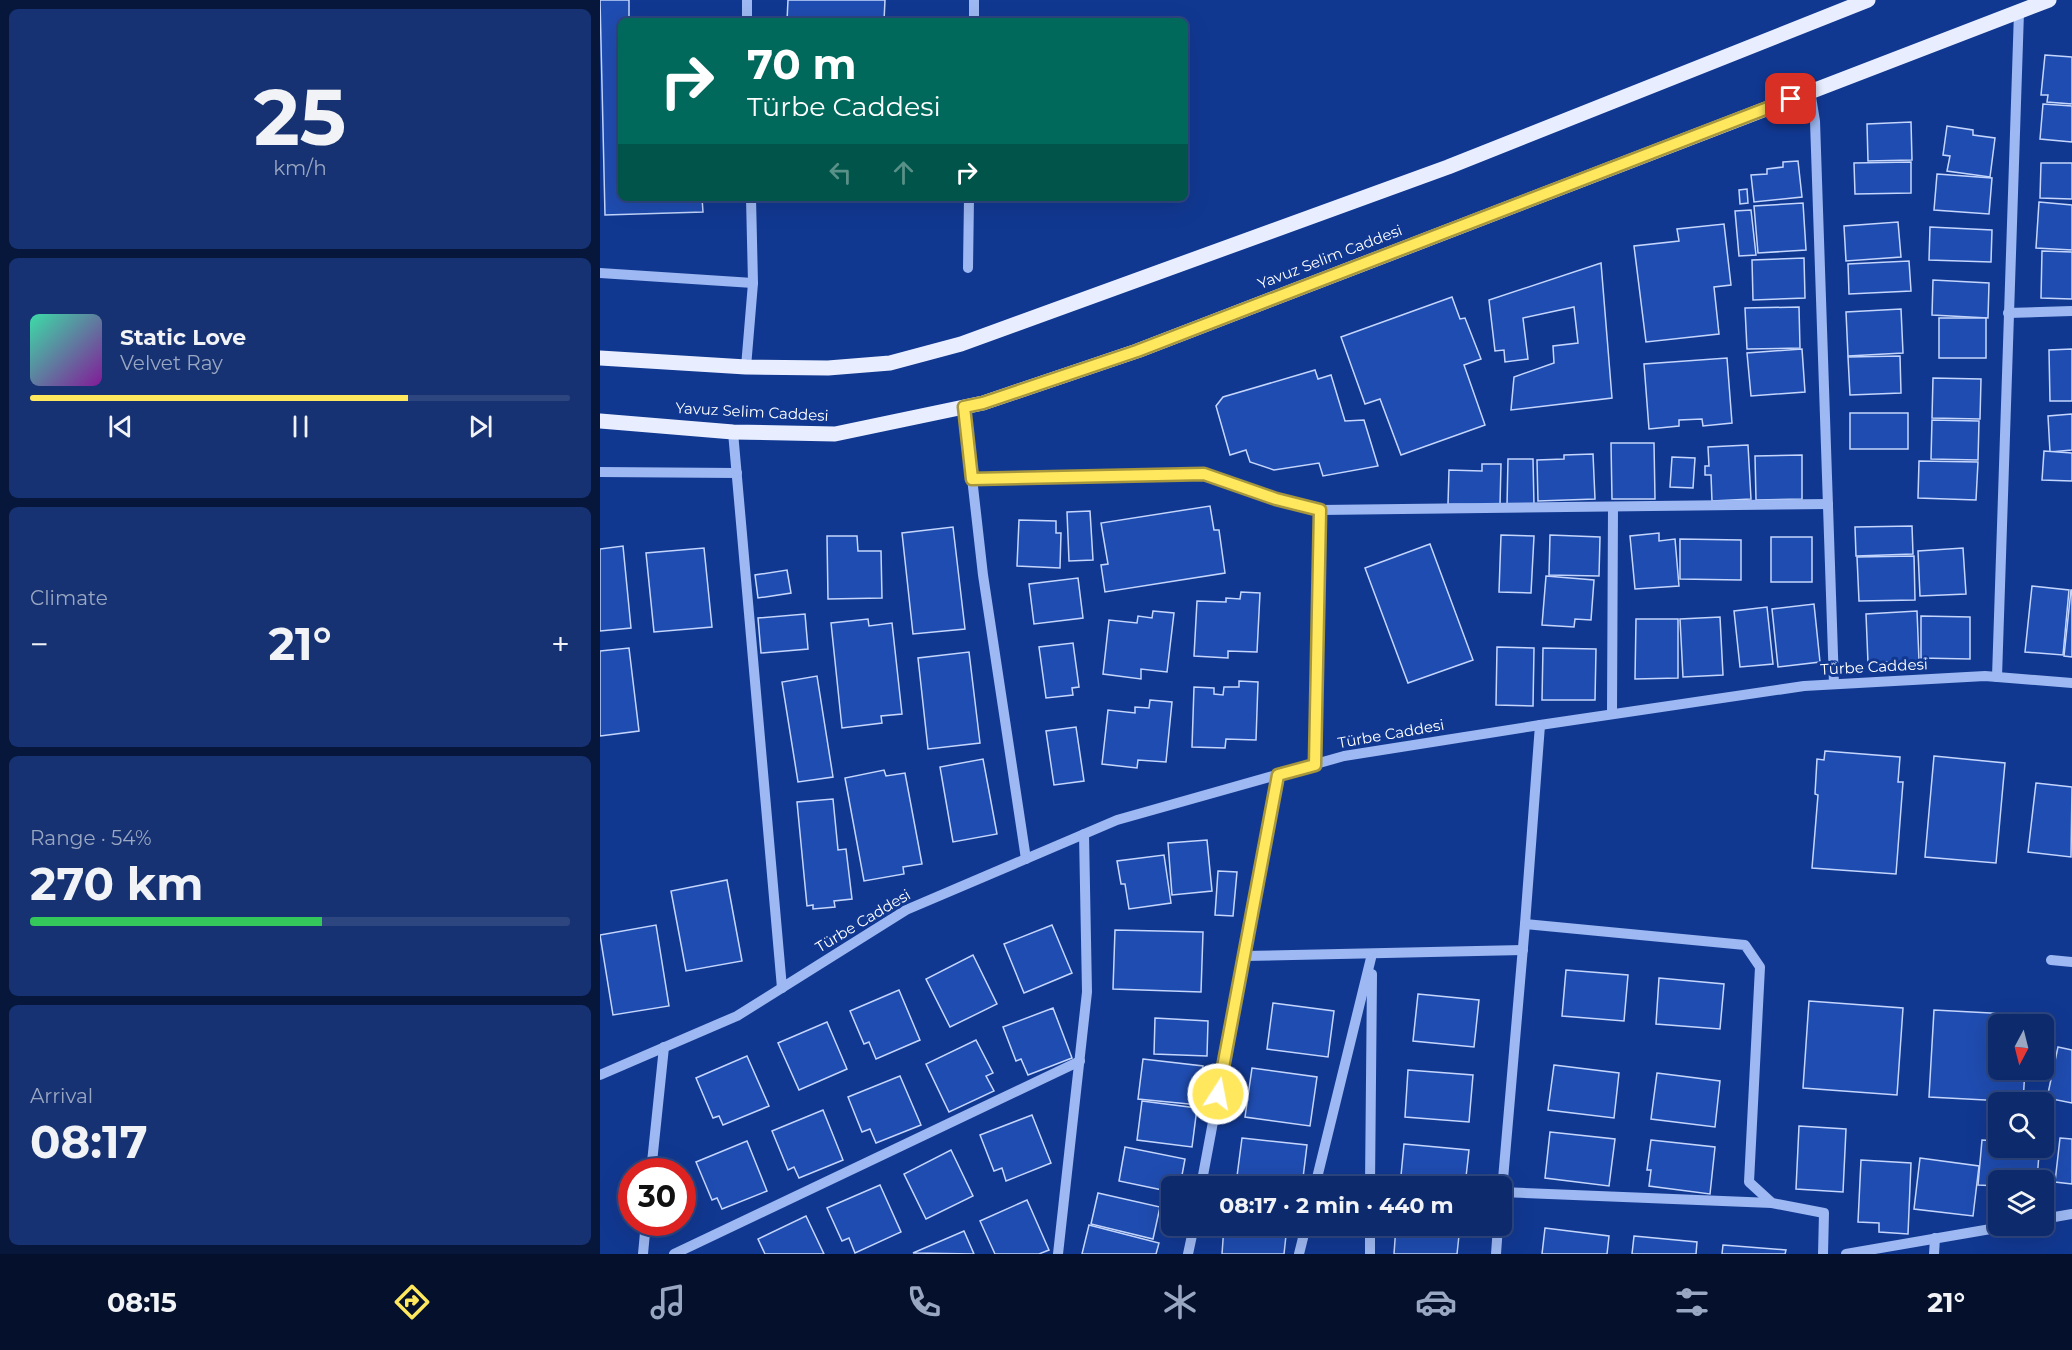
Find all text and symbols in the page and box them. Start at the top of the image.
text: 70 m [747,38,857,90]
icon: right [648,42,726,120]
text: 25 [254,69,346,165]
pin [1765,73,1816,124]
icon: arrive [1774,82,1807,115]
text: Türbe Caddesi [747,90,941,123]
text: km/h [273,156,327,180]
icon: left [824,156,857,189]
icon: ahead [887,156,920,189]
icon: right [950,156,983,189]
street label: Yavuz Selim Caddesi [1255,220,1405,293]
text: Static Love [120,324,246,351]
text: Velvet Ray [120,351,223,375]
street label: Yavuz Selim Caddesi [675,398,829,425]
icon: previous [104,410,137,443]
icon: pause [284,410,317,443]
icon: next [464,410,497,443]
text: Climate [30,586,108,610]
text: 21° [268,616,332,671]
text: − [30,624,49,664]
text: + [551,624,570,664]
street label: Türbe Caddesi [1820,654,1928,679]
street label: Türbe Caddesi [1336,715,1446,752]
text: Range · 54% [30,826,152,850]
text: 270 km [30,856,203,911]
street label: Türbe Caddesi [812,885,914,956]
north arrow [1988,1014,2054,1080]
map controls [1988,1014,2054,1236]
position arrow [1186,1062,1250,1126]
text: Arrival [30,1084,93,1108]
button: search [1988,1092,2054,1158]
text: 08:17 [30,1114,148,1169]
speed limit sign: 30 [618,1158,696,1236]
button: layers [1988,1170,2054,1236]
text: 08:17 · 2 min · 440 m [1219,1192,1454,1219]
icon: directions [391,1281,433,1323]
icon: music [647,1281,689,1323]
icon: phone [903,1281,945,1323]
icon: climate [1159,1281,1201,1323]
icon: car [1415,1281,1457,1323]
icon: filters [1671,1281,1713,1323]
text: 08:15 [107,1286,177,1319]
text: 21° [1927,1286,1965,1319]

